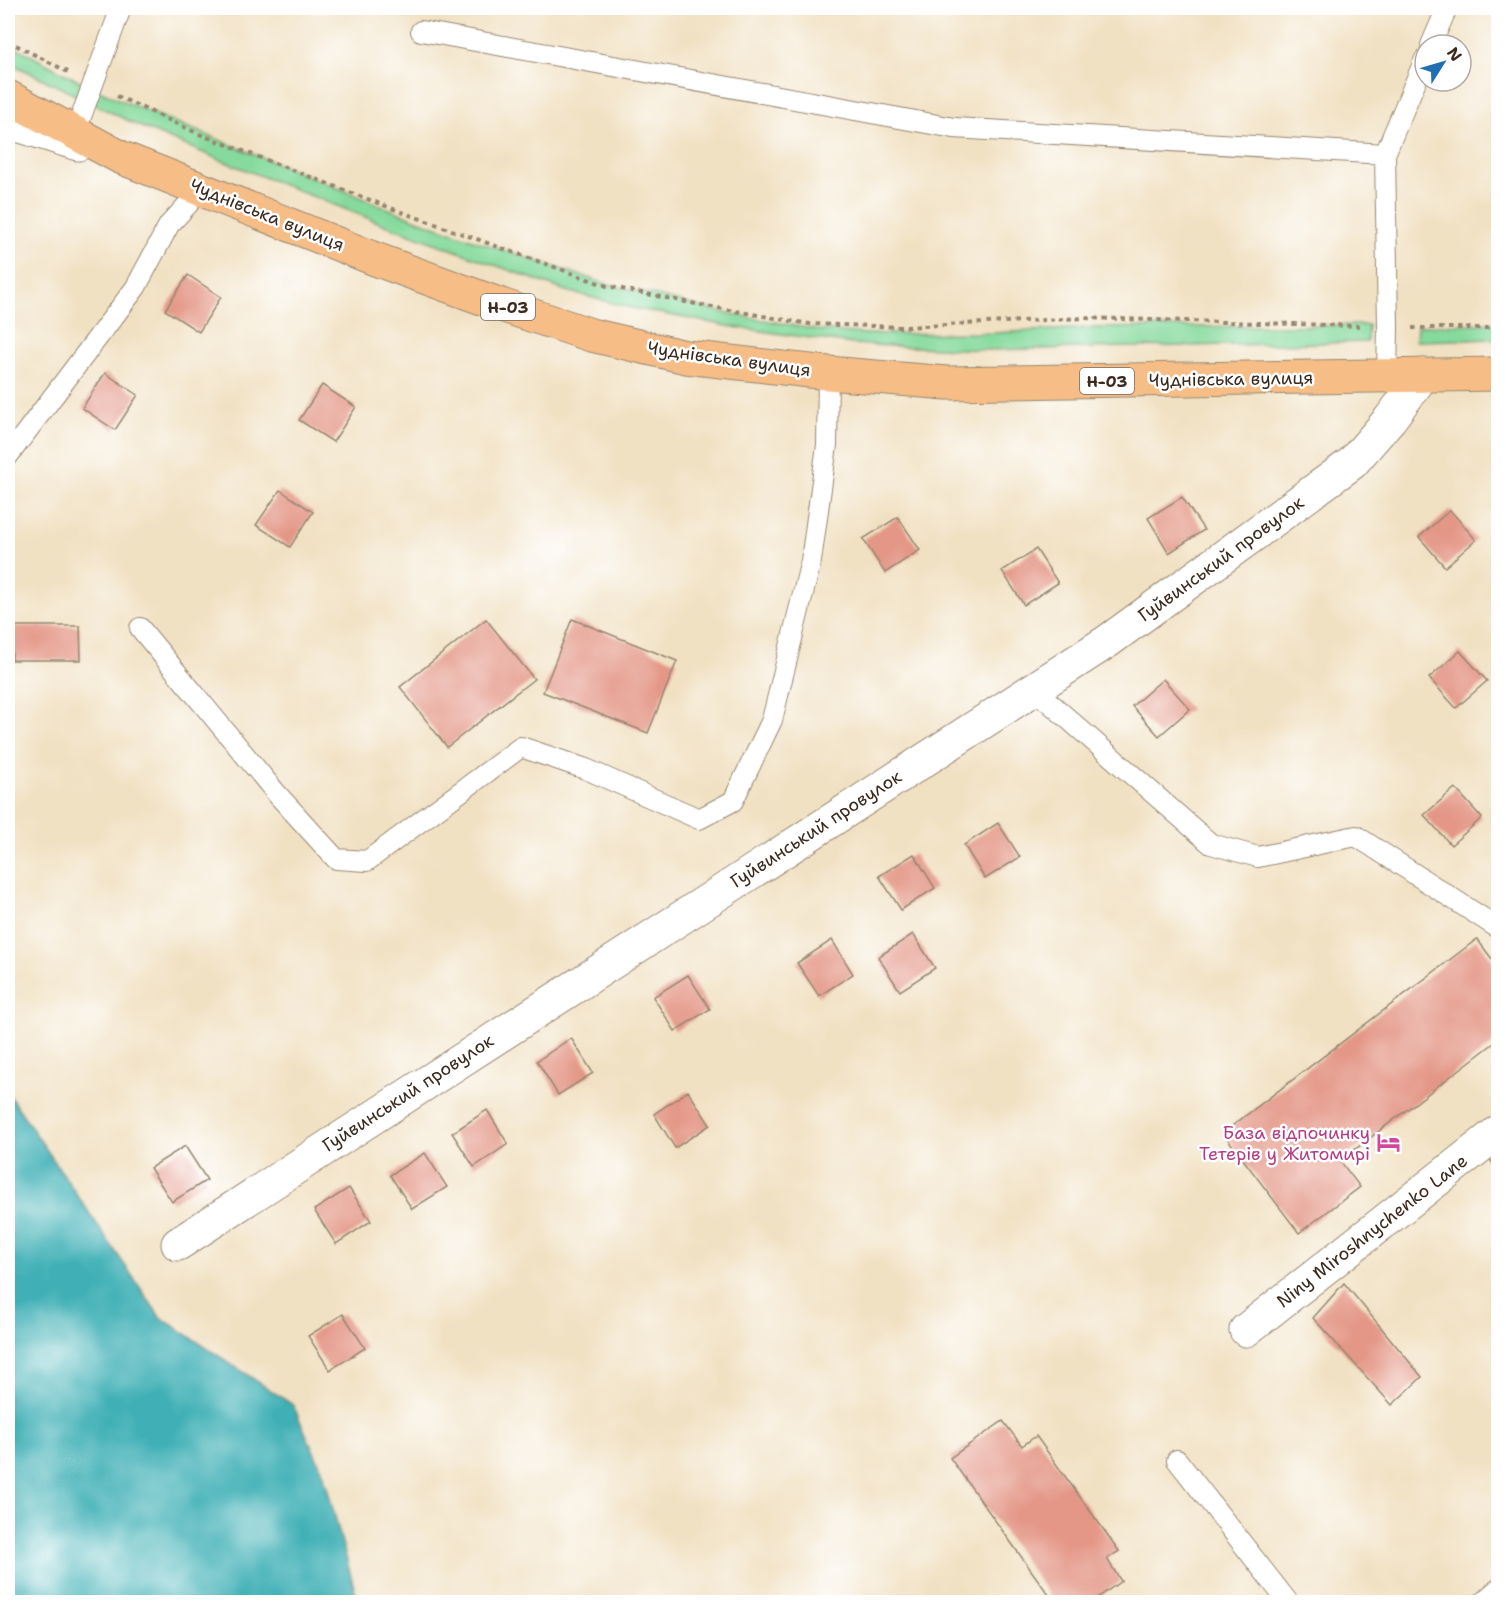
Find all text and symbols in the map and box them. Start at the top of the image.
north arrow [1413,33,1473,93]
text: N [1442,43,1467,66]
street label: Чуднівська вулиця [186,173,348,257]
road number: Н-03 [481,294,535,320]
street label: Чуднівська вулиця [646,336,812,382]
street label: Чуднівська вулиця [1148,366,1314,392]
road number: Н-03 [1080,368,1134,394]
street label: Гуйвинський провулок [1133,490,1309,627]
street label: Гуйвинський провулок [726,764,907,893]
street label: Гуйвинський провулок [318,1028,499,1157]
place label: База відпочинку Тетерів у Житомирі [1199,1121,1370,1166]
hotel icon: База відпочинку Тетерів у Житомирі [1375,1130,1401,1156]
street label: Niny Miroshnychenko Lane [1272,1149,1472,1313]

